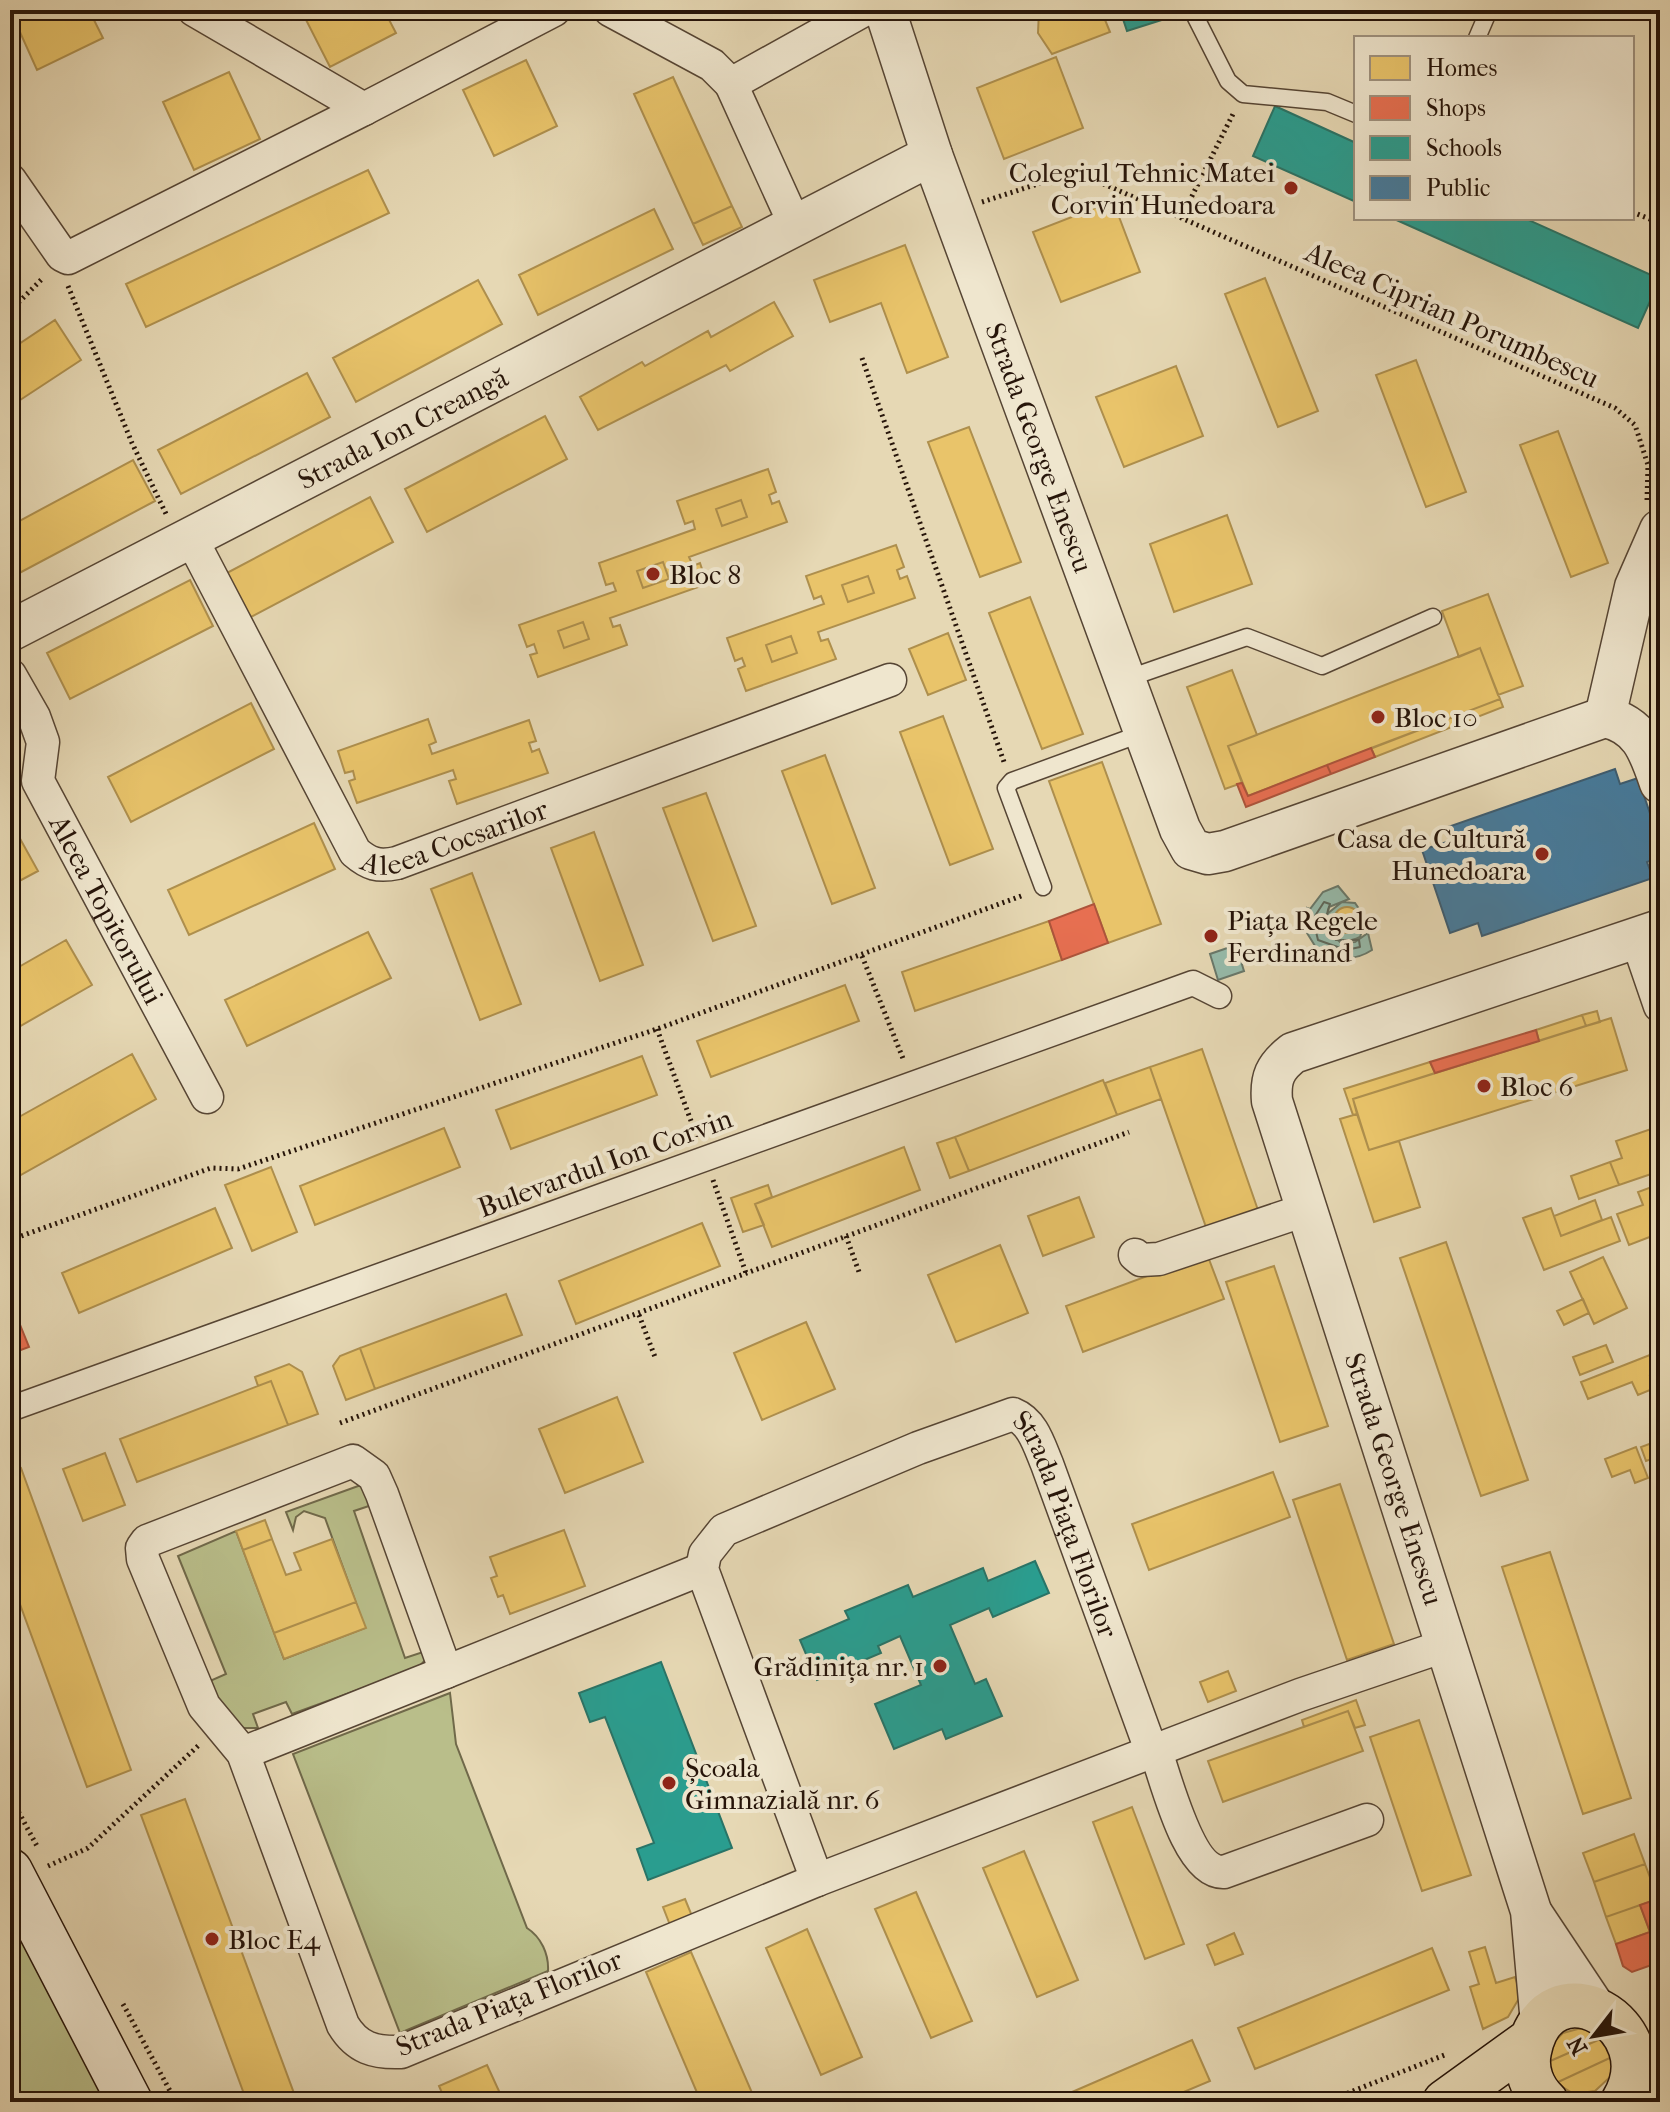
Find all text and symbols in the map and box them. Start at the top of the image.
legend [1354,36,1634,220]
text: Homes [1426,54,1497,82]
text: Shops [1426,94,1486,122]
text: Schools [1426,134,1502,162]
place label: Colegiul Tehnic Matei Corvin Hunedoara [1009,156,1276,221]
text: Public [1426,174,1490,202]
marker: Colegiul Tehnic Matei Corvin Hunedoara [1282,179,1300,197]
street label: Aleea Ciprian Porumbescu [1299,235,1604,395]
street label: Strada George Enescu [979,318,1101,577]
street label: Strada Ion Creangă [292,360,514,496]
place label: Bloc 8 [669,558,741,591]
marker: Bloc 8 [644,565,662,583]
place label: Bloc 10 [1394,701,1478,734]
marker: Bloc 10 [1369,708,1387,726]
street label: Aleea Cocsarilor [356,792,552,881]
street label: Aleea Topitorului [42,808,171,1010]
place label: Casa de Cultură Hunedoara [1337,822,1527,887]
marker: Casa de Cultură Hunedoara [1533,845,1551,863]
place label: Piața Regele Ferdinand [1227,904,1378,969]
marker: Piața Regele Ferdinand [1202,927,1220,945]
place label: Bloc 6 [1500,1070,1574,1103]
marker: Bloc 6 [1475,1077,1493,1095]
street label: Bulevardul Ion Corvin [473,1102,737,1224]
street label: Strada George Enescu [1338,1349,1450,1609]
street label: Strada Piața Florilor [1007,1403,1125,1642]
place label: Grădinița nr. 1 [754,1650,924,1683]
marker: Grădinița nr. 1 [931,1657,949,1675]
place label: Școala Gimnazială nr. 6 [685,1751,881,1816]
marker: Școala Gimnazială nr. 6 [660,1774,678,1792]
place label: Bloc E4 [228,1923,321,1956]
marker: Bloc E4 [203,1930,221,1948]
street label: Strada Piața Florilor [391,1943,627,2063]
north arrow [1554,1996,1634,2076]
text: N [1562,2032,1593,2060]

